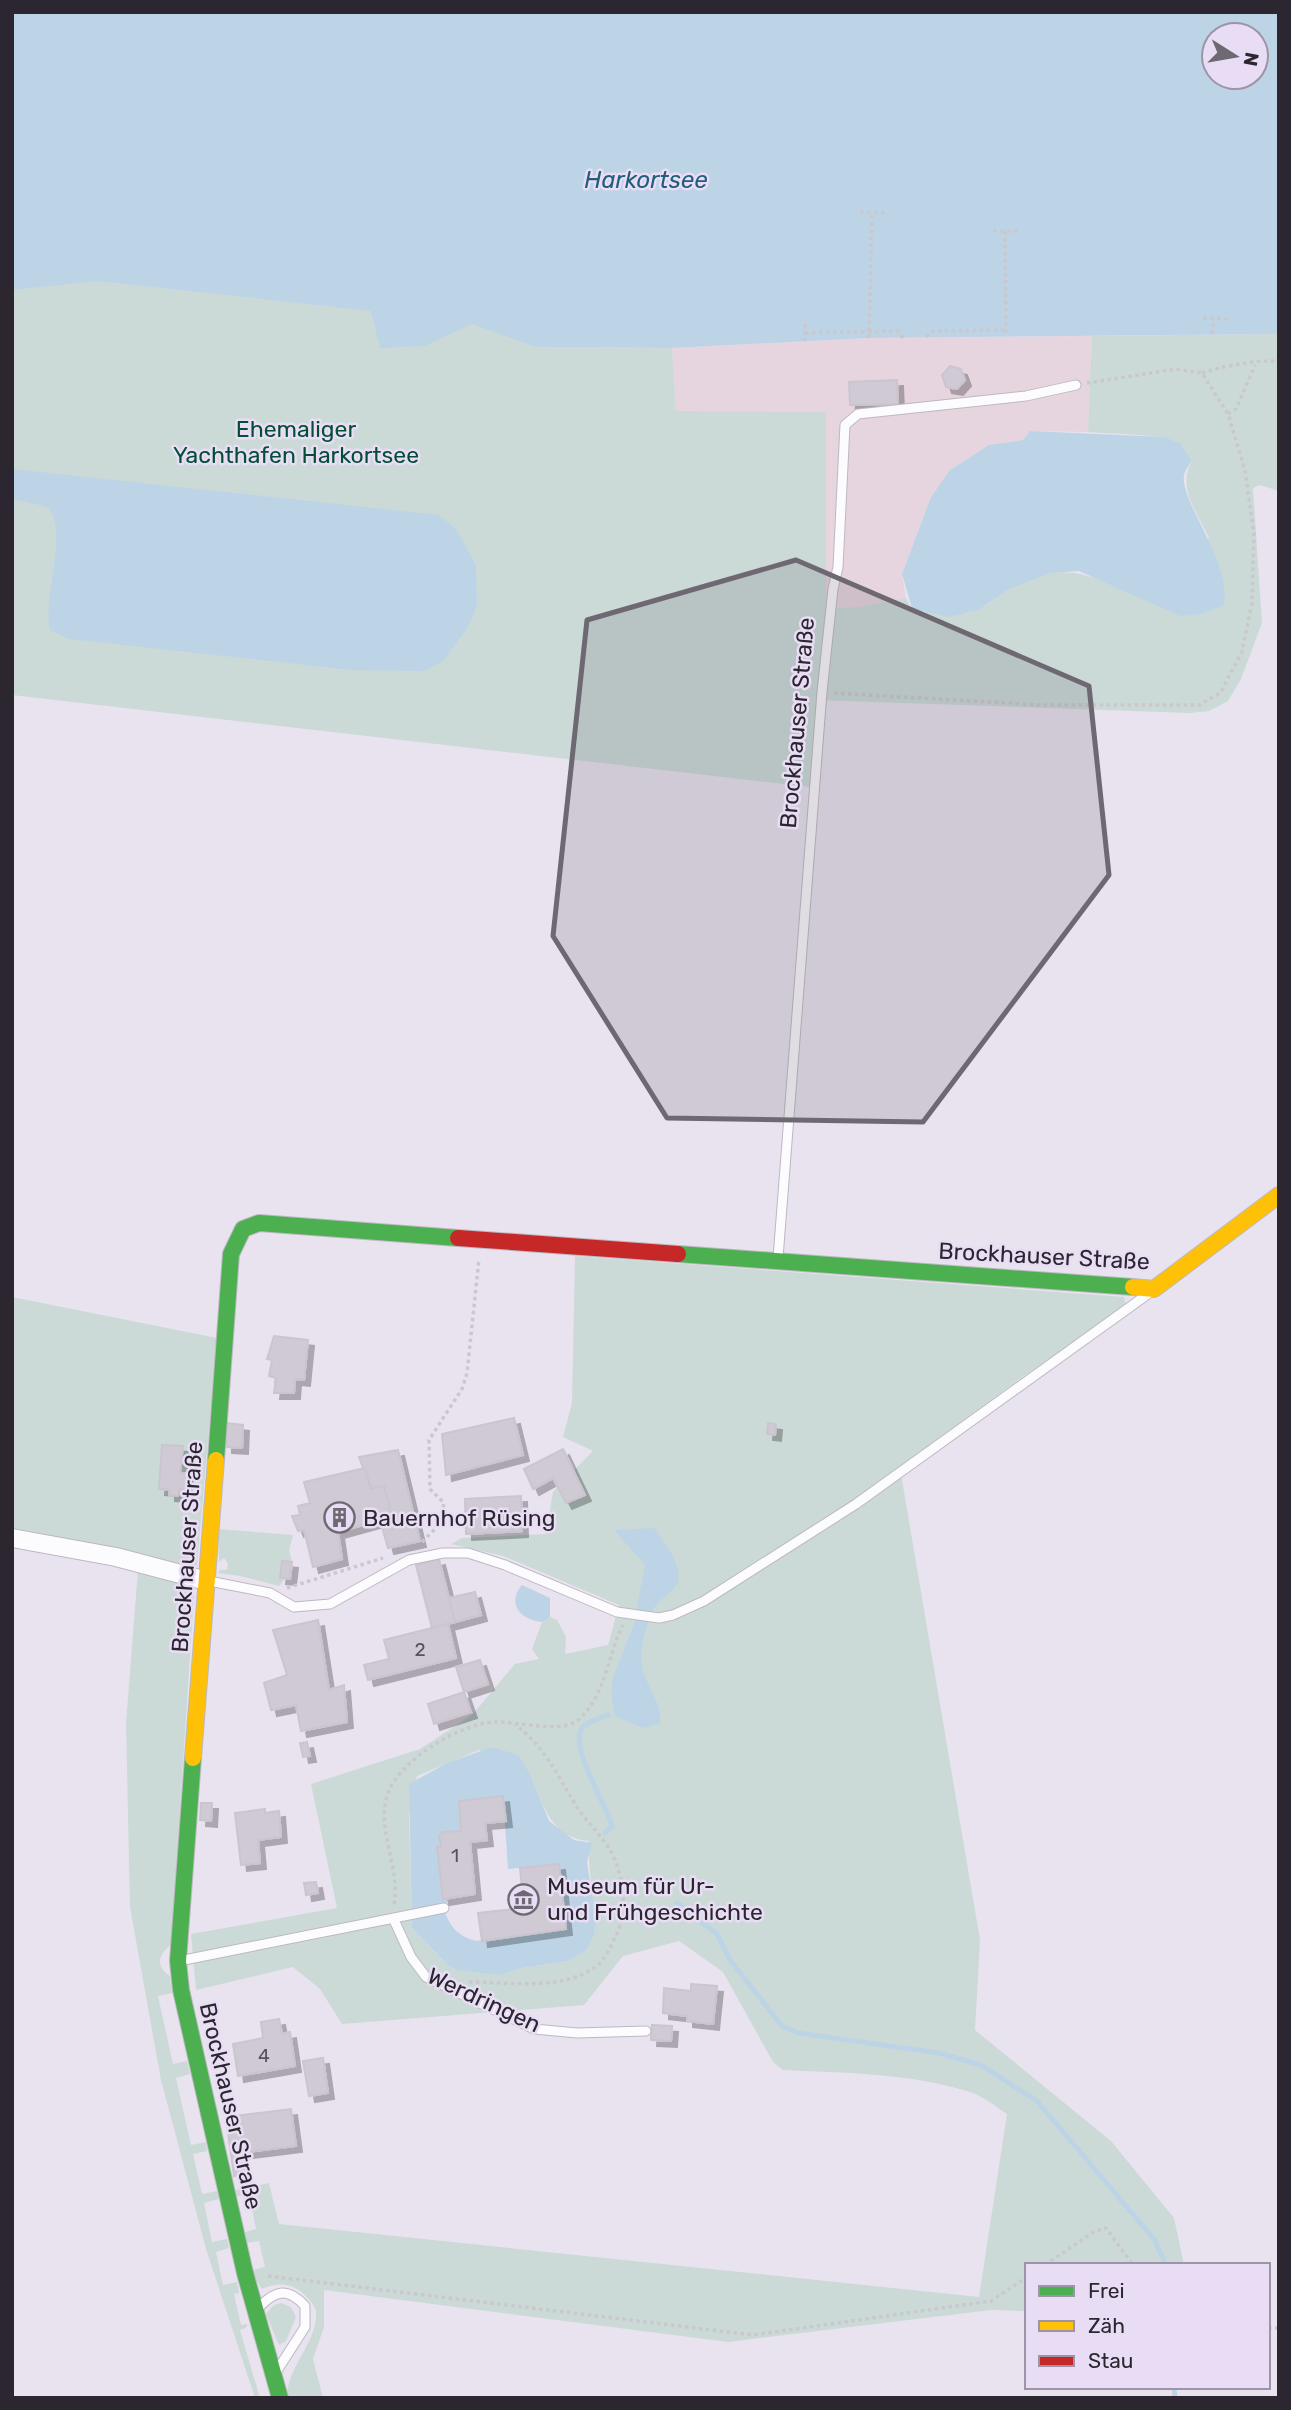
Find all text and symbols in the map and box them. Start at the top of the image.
north arrow [1200,21,1270,91]
text: N [1239,50,1264,68]
water label: Harkortsee [584,166,708,194]
park label: Ehemaliger Yachthafen Harkortsee [173,415,419,469]
street label: Brockhauser Straße [774,616,820,830]
street label: Brockhauser Straße [938,1236,1150,1276]
street label: Brockhauser Straße [166,1440,208,1654]
building icon: Bauernhof Rüsing [323,1501,357,1535]
place label: Bauernhof Rüsing [363,1504,555,1532]
house number: 2 [414,1638,426,1661]
house number: 1 [451,1844,459,1867]
place label: Museum für Ur- und Frühgeschichte [547,1872,763,1926]
museum icon: Museum für Ur- und Frühgeschichte [507,1882,541,1916]
street label: Werdringen [423,1962,545,2038]
street label: Brockhauser Straße [194,2000,268,2212]
house number: 4 [258,2044,270,2067]
legend [1025,2263,1270,2389]
text: Frei [1088,2278,1125,2303]
text: Zäh [1088,2313,1125,2338]
text: Stau [1088,2348,1134,2373]

